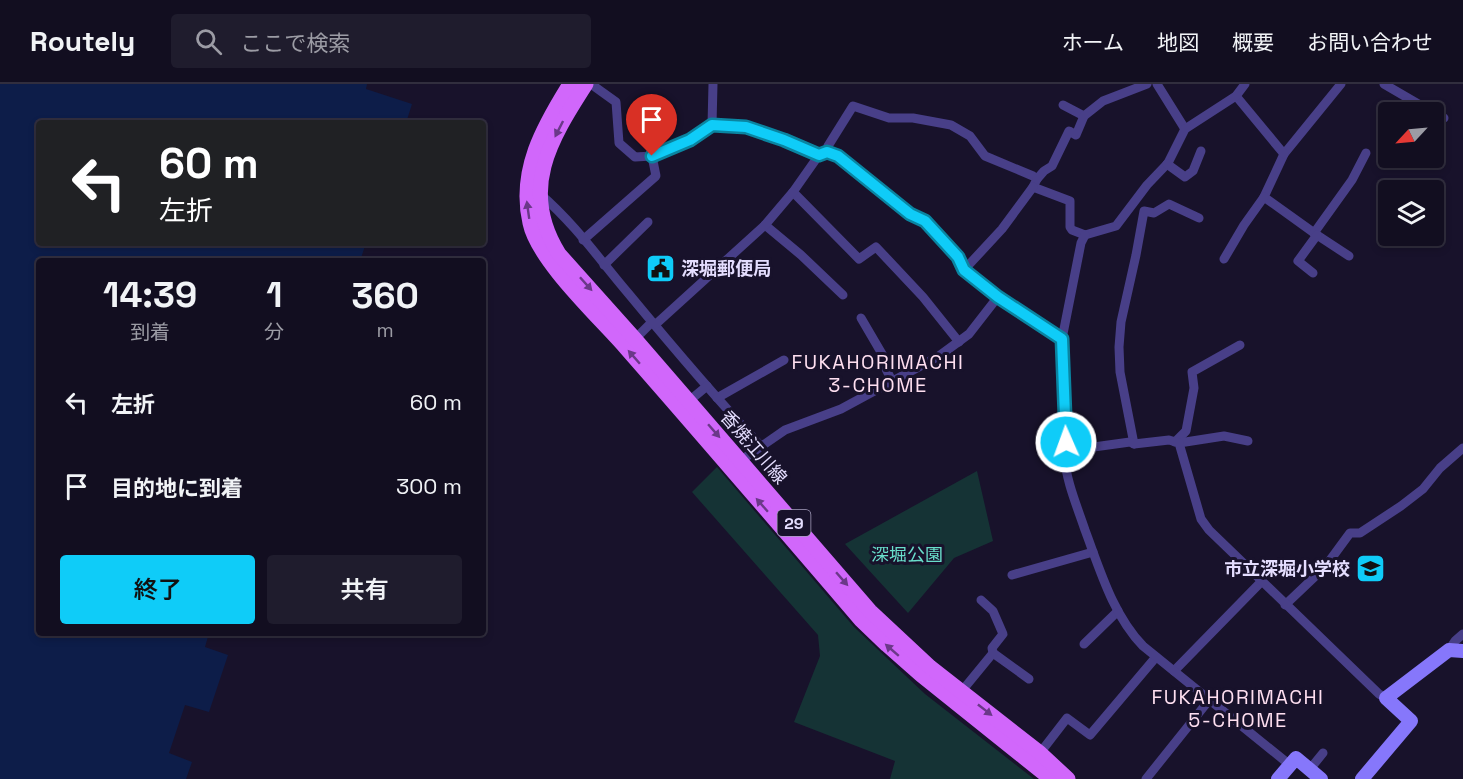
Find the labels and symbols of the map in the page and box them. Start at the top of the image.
pin [626,94,677,156]
north arrow [1378,102,1444,168]
one-way arrow [555,120,565,138]
one-way arrow [523,201,532,220]
public building icon: 深堀郵便局 [644,252,676,284]
place label: 深堀郵便局 [681,257,771,280]
one-way arrow [579,277,593,292]
district label: FUKAHORIMACHI 3-CHOME [792,349,964,398]
one-way arrow [628,350,641,365]
street label: 香焼江川線 [716,405,792,489]
position arrow [1034,410,1098,474]
one-way arrow [708,423,721,439]
one-way arrow [756,498,769,513]
road number: 29 [778,510,810,536]
park label: 深堀公園 [871,543,943,566]
school or university icon: 市立深堀小学校 [1355,552,1387,584]
place label: 市立深堀小学校 [1224,557,1350,580]
one-way arrow [835,571,848,586]
one-way arrow [885,644,900,657]
district label: FUKAHORIMACHI 5-CHOME [1152,684,1324,733]
one-way arrow [977,704,993,717]

